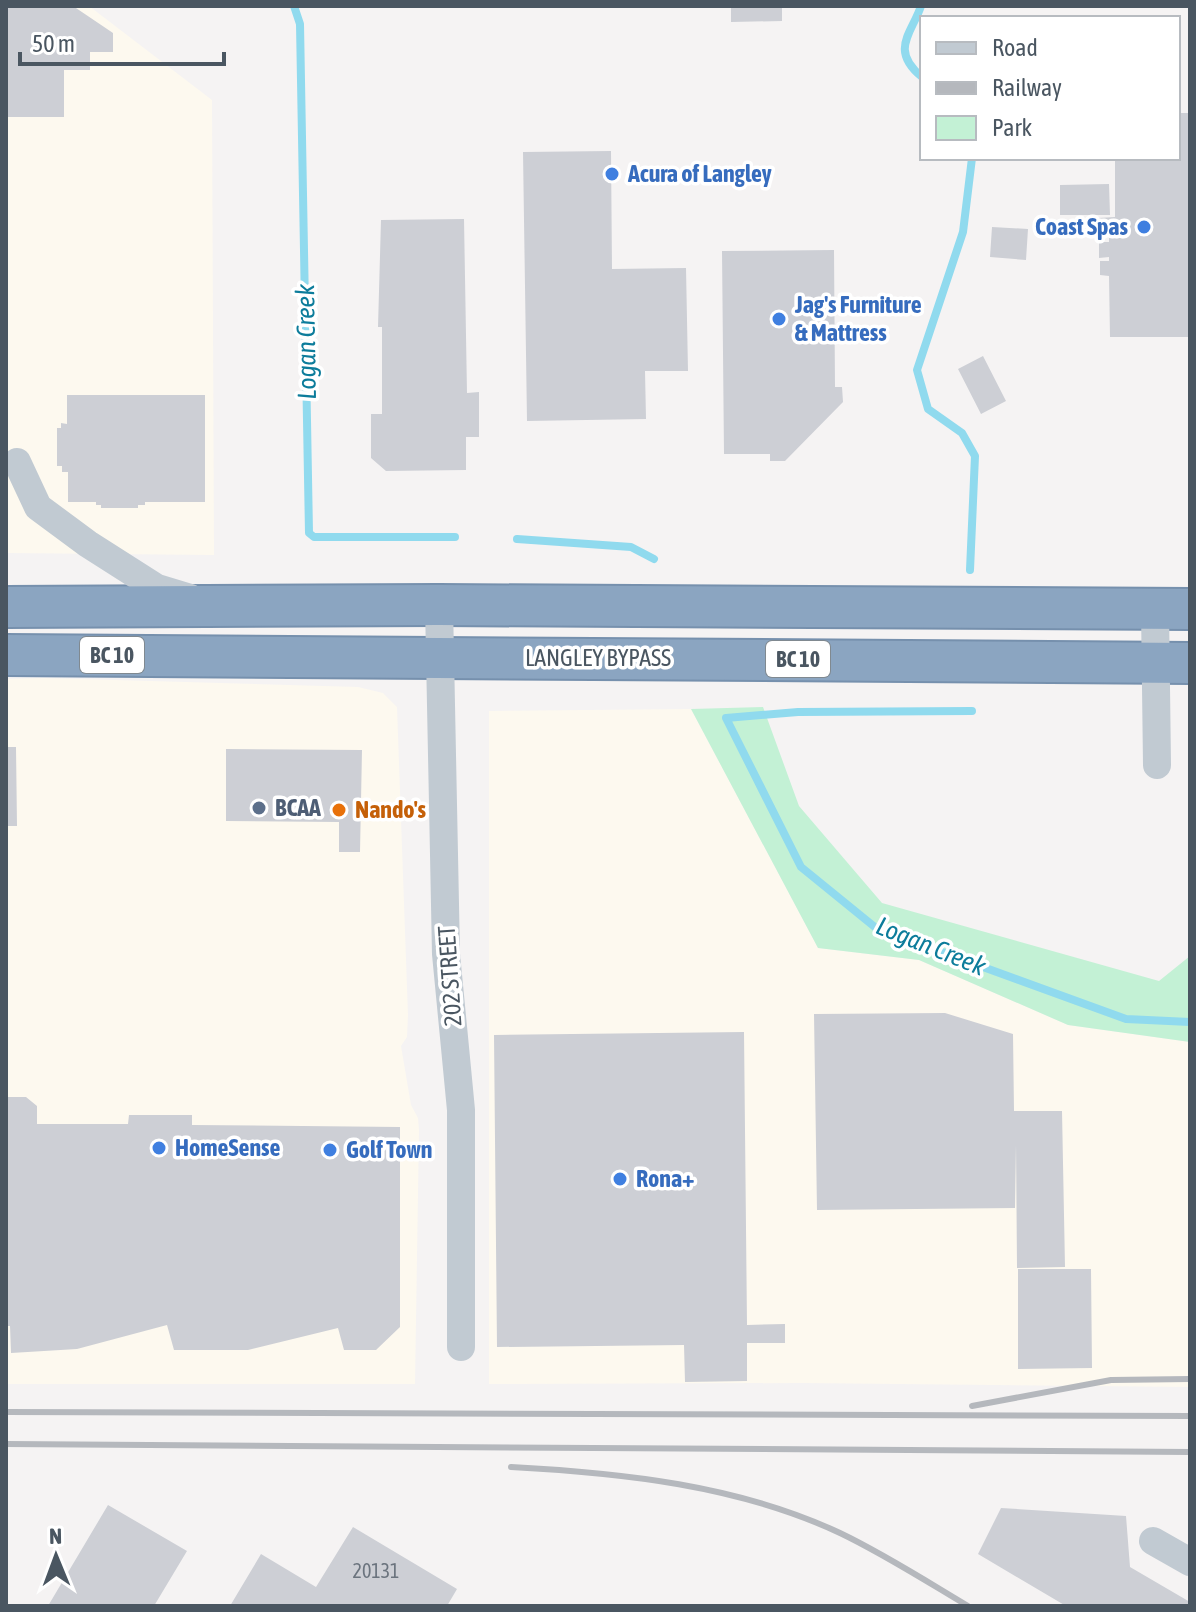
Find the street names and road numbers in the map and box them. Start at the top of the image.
road number: BC 10 [80,637,144,673]
road number: BC 10 [766,641,830,677]
street label: LANGLEY BYPASS [525,644,671,671]
street label: 202 STREET [432,924,466,1027]

